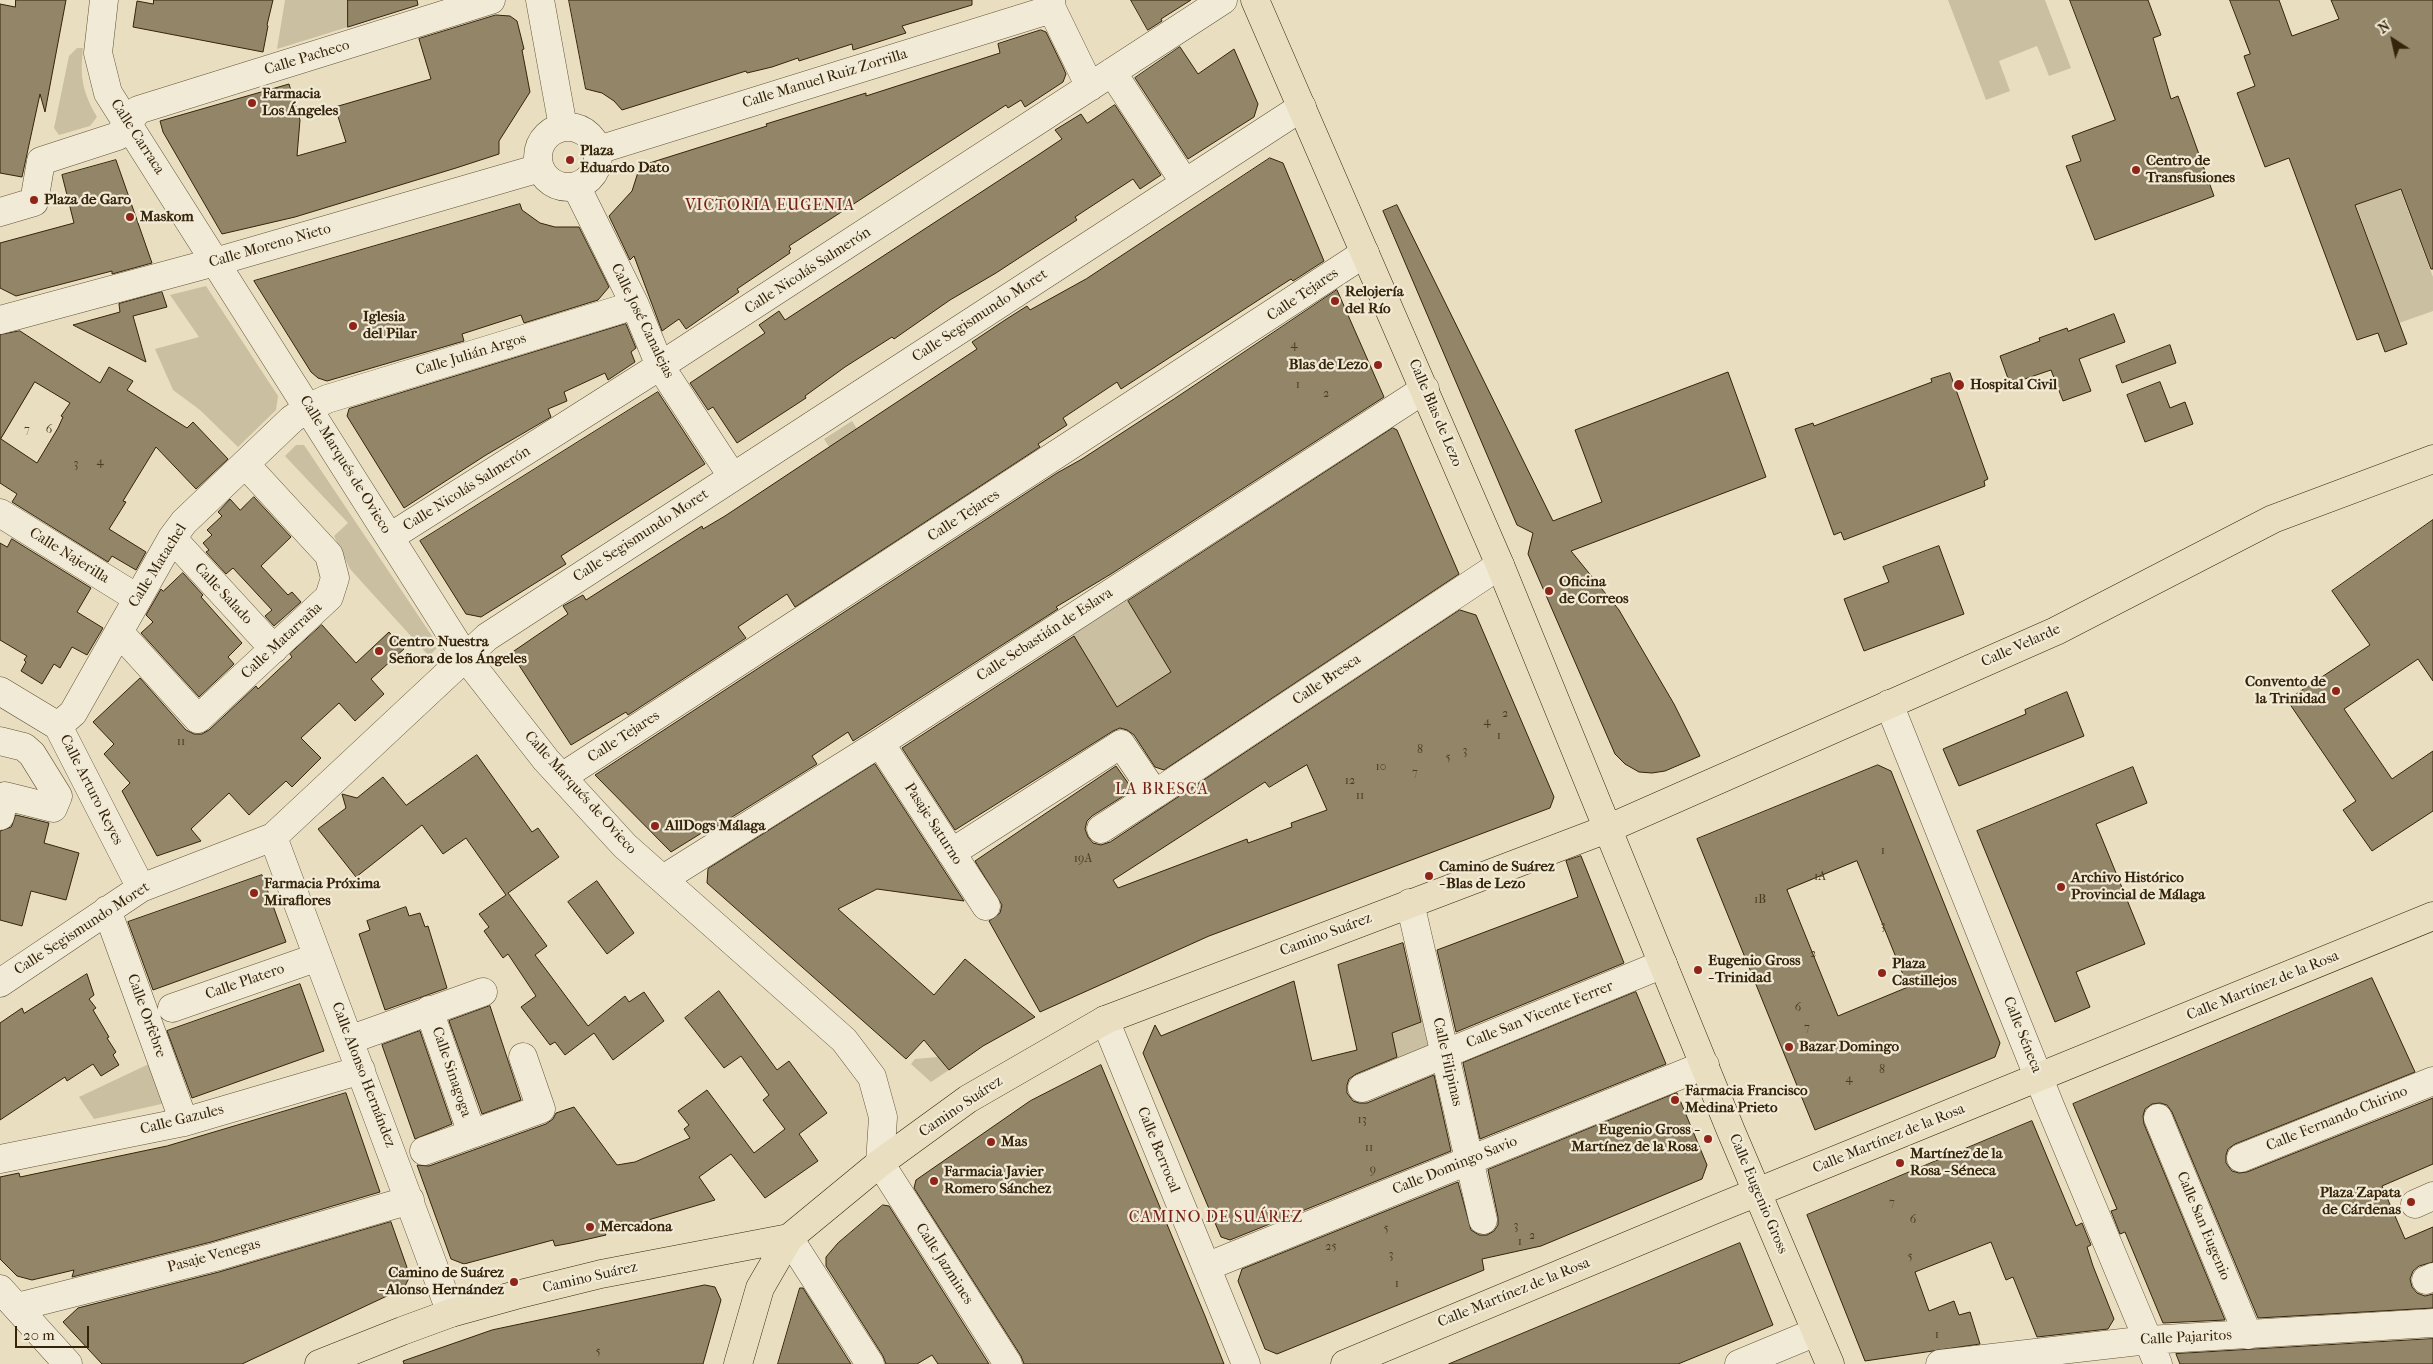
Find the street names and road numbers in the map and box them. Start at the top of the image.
street label: Calle Pacheco [262,36,352,80]
street label: Calle Manuel Ruiz Zorrilla [740,45,910,113]
street label: Calle Carraca [106,96,168,178]
street label: Calle Moreno Nieto [207,220,333,272]
street label: Calle Nicolás Salmerón [742,224,874,318]
street label: Calle José Canalejas [606,261,678,381]
street label: Calle Tejares [1264,265,1342,325]
street label: Calle Segismundo Moret [909,266,1051,366]
street label: Calle Julián Argos [414,330,528,380]
street label: Calle Blas de Lezo [1404,357,1466,469]
street label: Calle Marqués de Ovieco [295,393,395,537]
street label: Calle Nicolás Salmerón [400,443,534,535]
street label: Calle Segismundo Moret [570,486,712,586]
street label: Calle Tejares [925,486,1003,546]
street label: Calle Matachel [125,521,191,611]
street label: Calle Najerilla [26,524,112,588]
street label: Calle Salado [190,560,256,628]
street label: Calle Sebastián de Eslava [974,584,1116,686]
street label: Calle Matarraña [238,599,326,683]
street label: Calle Velarde [1979,620,2063,672]
street label: Calle Bresca [1289,651,1365,709]
street label: Calle Tejares [585,707,663,767]
street label: Calle Marqués de Ovieco [520,728,640,858]
street label: Calle Arturo Reyes [55,732,127,848]
street label: Pasaje Saturno [900,780,966,868]
street label: Calle Segismundo Moret [11,879,153,979]
street label: Camino Suárez [1278,909,1374,961]
street label: Calle Martínez de la Rosa [2184,947,2342,1025]
street label: Calle Platero [203,960,287,1004]
street label: Calle Orfebre [123,972,169,1060]
street label: Calle San Vicente Ferrer [1464,977,1616,1053]
street label: Calle Séneca [1999,994,2045,1076]
street label: Calle Alonso Hernández [327,1000,399,1150]
street label: Calle Filipinas [1428,1016,1466,1108]
street label: Calle Sinagoga [427,1025,475,1119]
street label: Camino Suárez [916,1072,1006,1142]
street label: Calle Fernando Chirino [2264,1082,2410,1156]
street label: Calle Martínez de la Rosa [1810,1100,1968,1178]
street label: Calle Gazules [138,1101,226,1139]
street label: Calle Berrocal [1133,1104,1183,1196]
street label: Calle Eugenio Gross [1725,1131,1791,1257]
street label: Calle Domingo Savio [1390,1133,1520,1199]
street label: Calle San Eugenio [2172,1169,2234,1283]
street label: Calle Jazmines [911,1220,977,1308]
street label: Pasaje Venegas [165,1235,263,1277]
street label: Calle Martínez de la Rosa [1435,1254,1593,1332]
street label: Camino Suárez [541,1258,639,1298]
street label: Calle Pajaritos [2140,1327,2232,1349]

